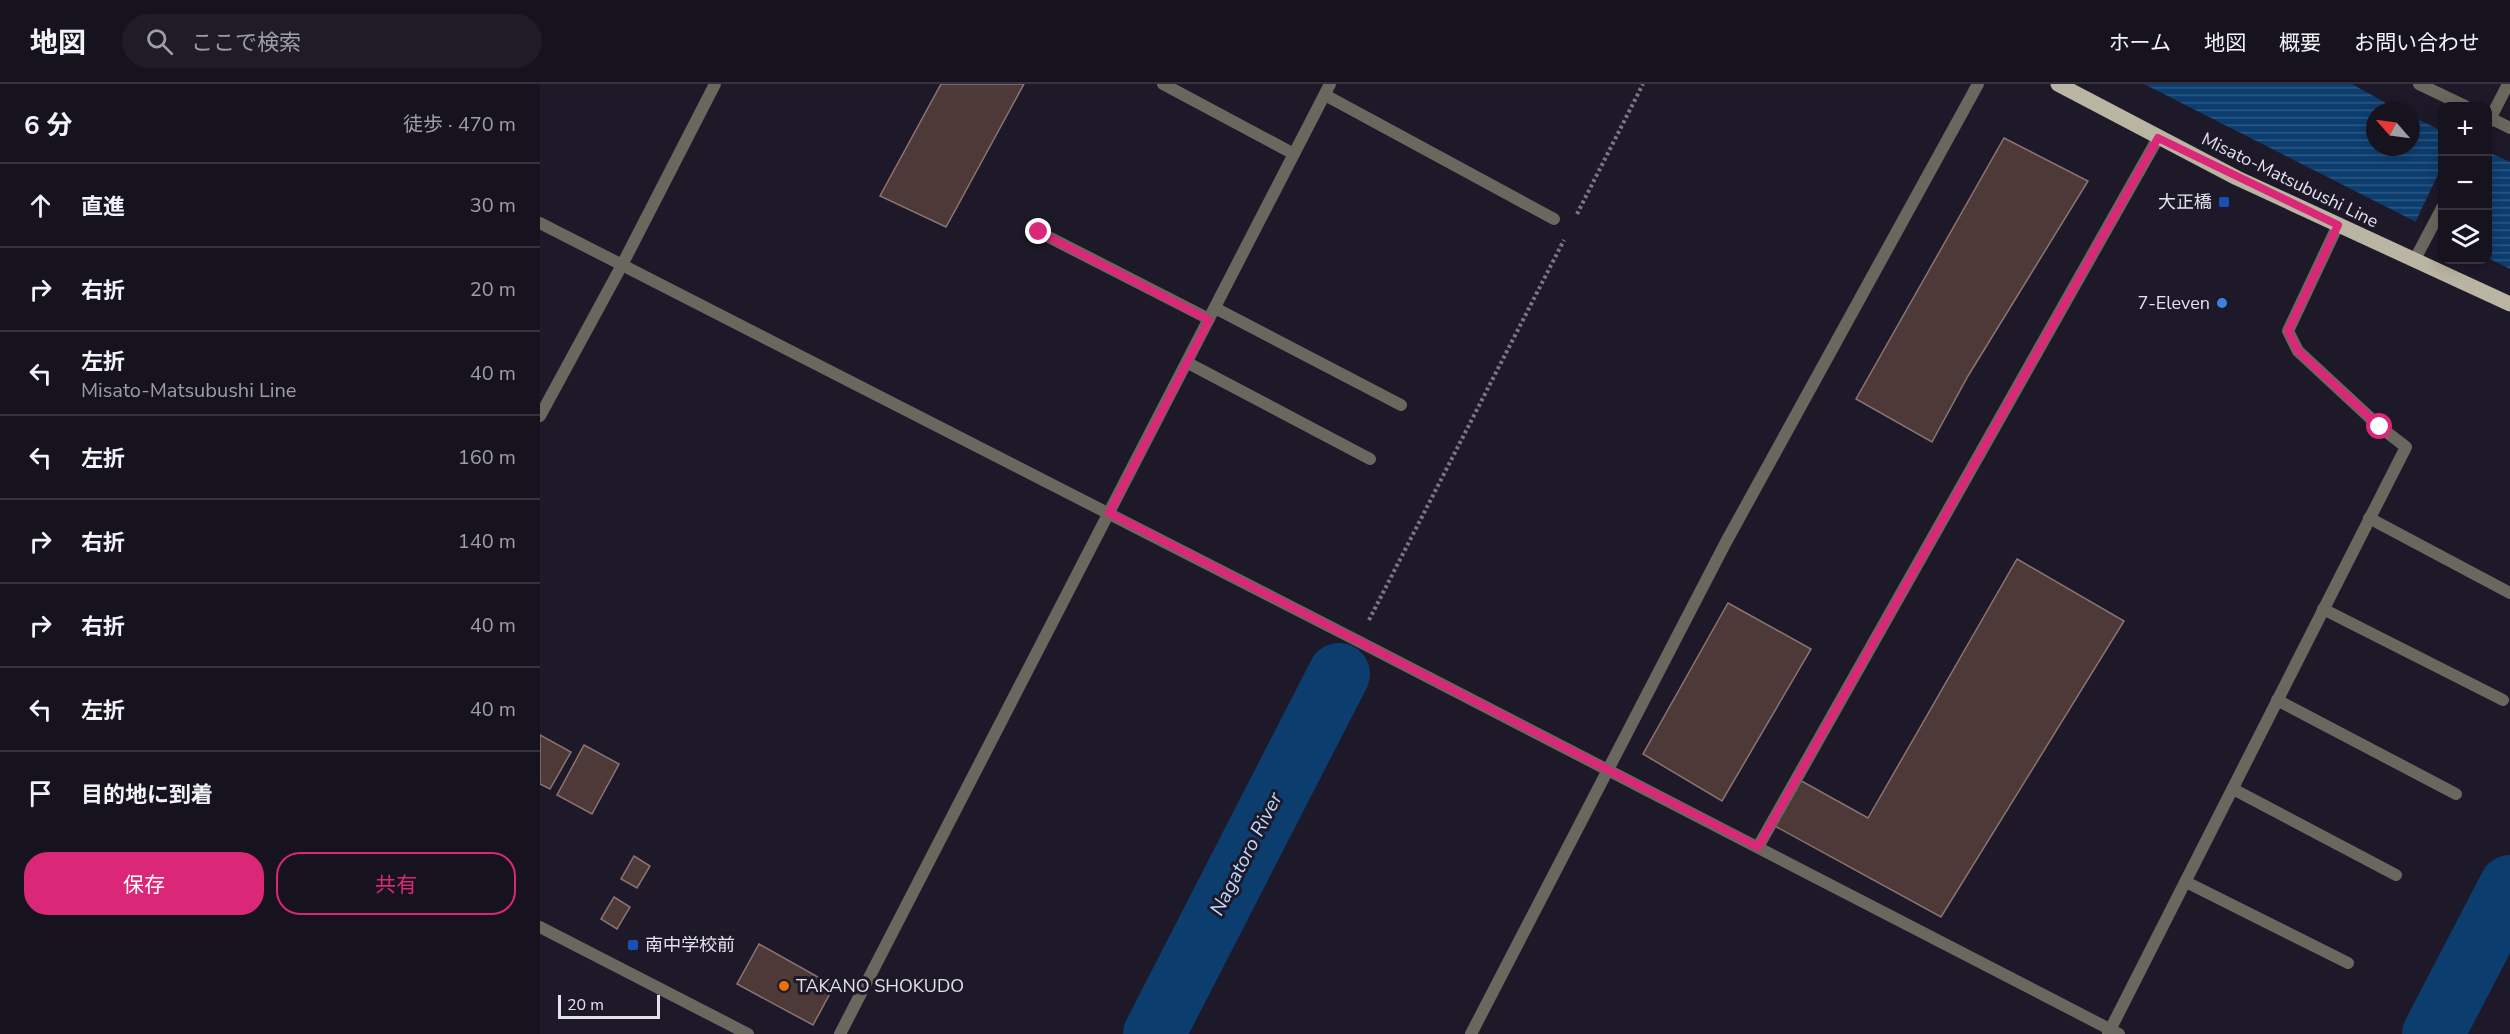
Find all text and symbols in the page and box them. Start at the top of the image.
search box [122,14,542,68]
text: 地図 [30,24,86,62]
icon: search [143,25,176,58]
text: ここで検索 [191,28,301,58]
text: ホーム [2109,29,2171,57]
text: 地図 [2204,29,2246,57]
text: 概要 [2279,29,2321,57]
text: お問い合わせ [2354,29,2480,57]
north arrow [2366,102,2420,156]
map controls [2438,102,2492,264]
button: + [2438,102,2492,156]
text: 6 分 [24,108,73,143]
text: 徒歩 · 470 m [403,111,516,138]
street label: Misato-Matsubushi Line [2198,127,2382,233]
button: − [2438,156,2492,210]
icon: ahead [24,189,57,222]
place label: 大正橋 [2158,190,2212,214]
text: 直進 [81,192,125,222]
text: 30 m [470,192,516,219]
marker: 大正橋 [2217,195,2231,209]
button: layers [2438,210,2492,264]
route end [1025,218,1051,244]
icon: right [24,273,57,306]
text: 右折 [81,276,125,306]
text: 20 m [470,276,516,303]
place label: 7-Eleven [2137,291,2210,315]
marker: 7-Eleven [2215,296,2229,310]
text: 左折 [81,347,125,377]
icon: left [24,357,57,390]
text: 40 m [470,360,516,387]
text: Misato-Matsubushi Line [81,377,296,404]
route start [2366,413,2392,439]
icon: left [24,441,57,474]
text: 左折 [81,444,125,474]
text: 160 m [458,444,516,471]
icon: right [24,525,57,558]
text: 右折 [81,528,125,558]
text: 140 m [458,528,516,555]
icon: right [24,609,57,642]
text: 右折 [81,612,125,642]
text: 40 m [470,612,516,639]
icon: left [24,693,57,726]
text: 左折 [81,696,125,726]
text: 40 m [470,696,516,723]
icon: arrive [24,777,57,810]
text: 目的地に到着 [81,780,213,810]
water label: Nagatoro River [1203,787,1289,920]
button: 保存 [24,852,264,915]
button: 共有 [276,852,516,915]
place label: 南中学校前 [645,933,735,957]
marker: 南中学校前 [626,938,640,952]
place label: TAKANO SHOKUDO [796,974,964,998]
marker: TAKANO SHOKUDO [777,979,791,993]
scale bar [558,992,660,1020]
text: 20 m [567,994,604,1016]

